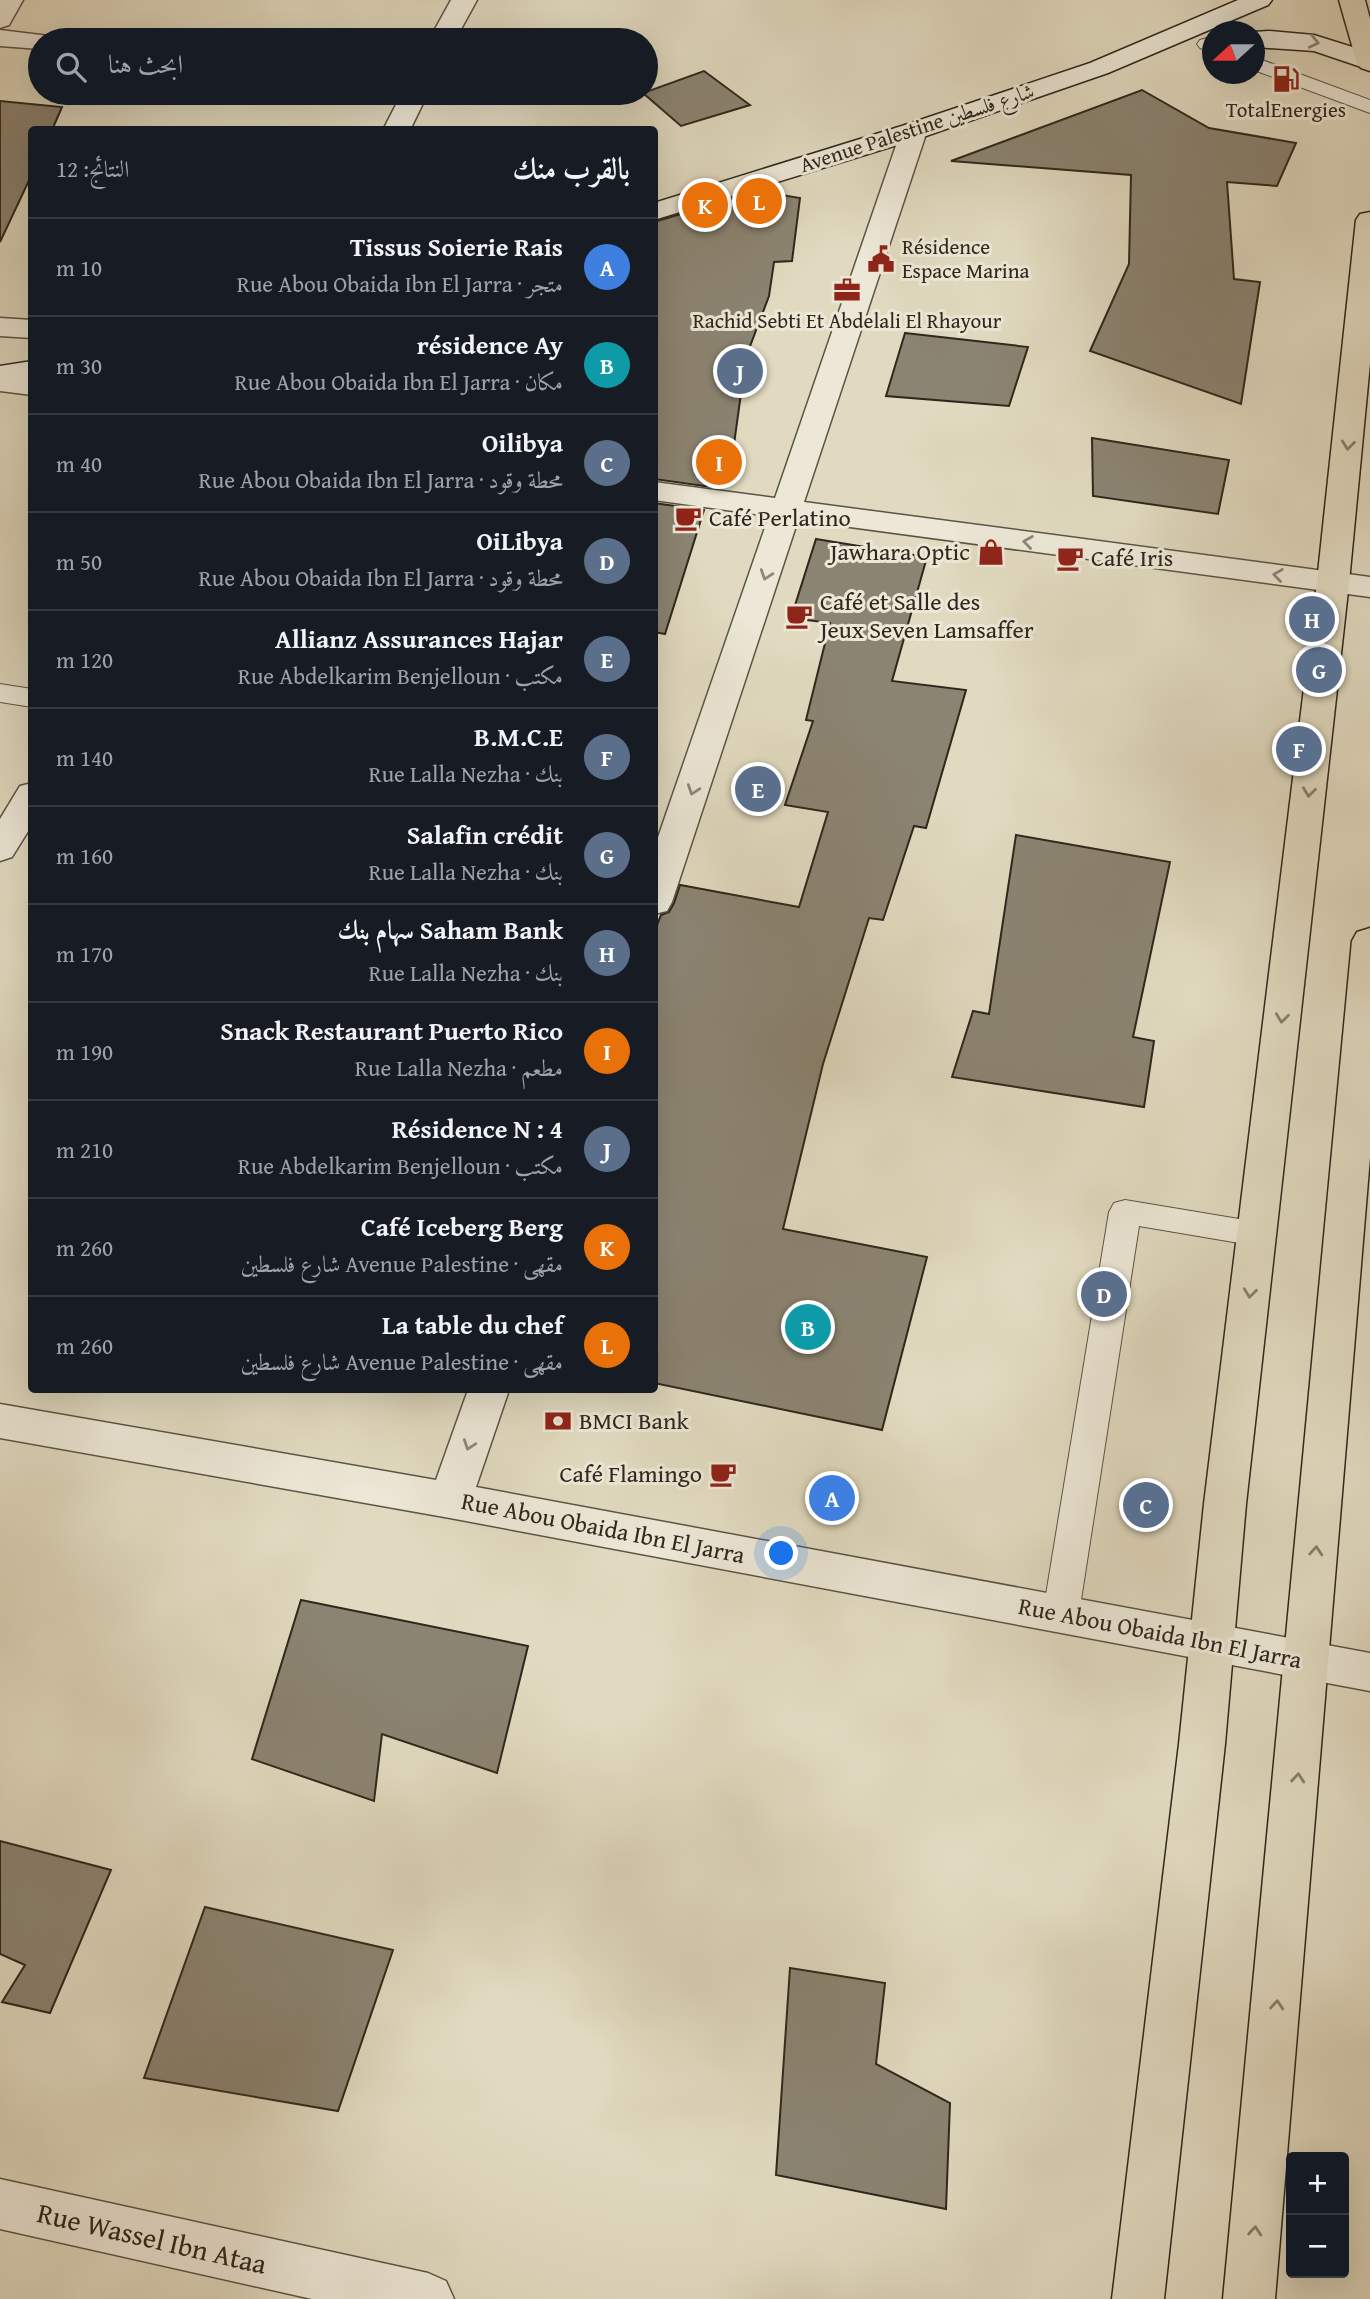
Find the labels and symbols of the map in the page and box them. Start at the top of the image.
north arrow [1202,21,1265,84]
one-way arrow [1308,34,1320,49]
fuel station icon: TotalEnergies [1271,64,1301,94]
street label: Avenue Palestine شارع فلسطين [796,75,1039,183]
place label: TotalEnergies [1226,94,1346,125]
pin: L [736,175,782,227]
pin: K [682,179,728,231]
place label: Résidence Espace Marina [902,231,1029,286]
public building icon: Résidence Espace Marina [866,244,896,274]
office icon: Rachid Sebti Et Abdelali El Rhayour [832,275,862,305]
place label: Rachid Sebti Et Abdelali El Rhayour [693,305,1002,336]
pin: J [717,345,763,397]
pin: I [696,436,742,488]
one-way arrow [1340,439,1355,450]
place label: Café Perlatino [709,500,851,535]
cafe icon: Café Perlatino [673,503,703,533]
place label: Jawhara Optic [827,534,970,569]
one-way arrow [1022,534,1034,549]
shop icon: Jawhara Optic [976,537,1006,567]
place label: Café Iris [1091,540,1173,575]
cafe icon: Café Iris [1055,543,1085,573]
one-way arrow [1272,567,1284,582]
one-way arrow [760,568,774,580]
place label: Café et Salle des Jeux Seven Lamsaffer [817,584,1034,647]
pin: H [1289,593,1335,645]
cafe icon: Café et Salle des Jeux Seven Lamsaffer [784,601,814,631]
pin: G [1296,644,1342,696]
pin: F [1276,723,1322,775]
pin: E [735,763,781,815]
one-way arrow [687,783,701,796]
one-way arrow [1301,787,1316,798]
one-way arrow [1275,1013,1290,1024]
pin: D [1081,1268,1127,1320]
one-way arrow [1242,1287,1257,1299]
pin: B [785,1301,831,1353]
place label: BMCI Bank [579,1403,689,1438]
bank icon: BMCI Bank [543,1406,573,1436]
one-way arrow [463,1438,477,1450]
place label: Café Flamingo [560,1456,702,1491]
cafe icon: Café Flamingo [708,1459,738,1489]
pin: A [809,1472,855,1524]
pin: C [1123,1479,1169,1531]
street label: Rue Abou Obaida Ibn El Jarra [458,1483,748,1572]
your location [764,1536,798,1570]
one-way arrow [1308,1545,1323,1556]
street label: Rue Abou Obaida Ibn El Jarra [1015,1588,1305,1677]
one-way arrow [1290,1772,1305,1783]
one-way arrow [1269,1999,1284,2010]
street label: Rue Wassel Ibn Ataa [33,2191,272,2284]
one-way arrow [1248,2225,1263,2237]

